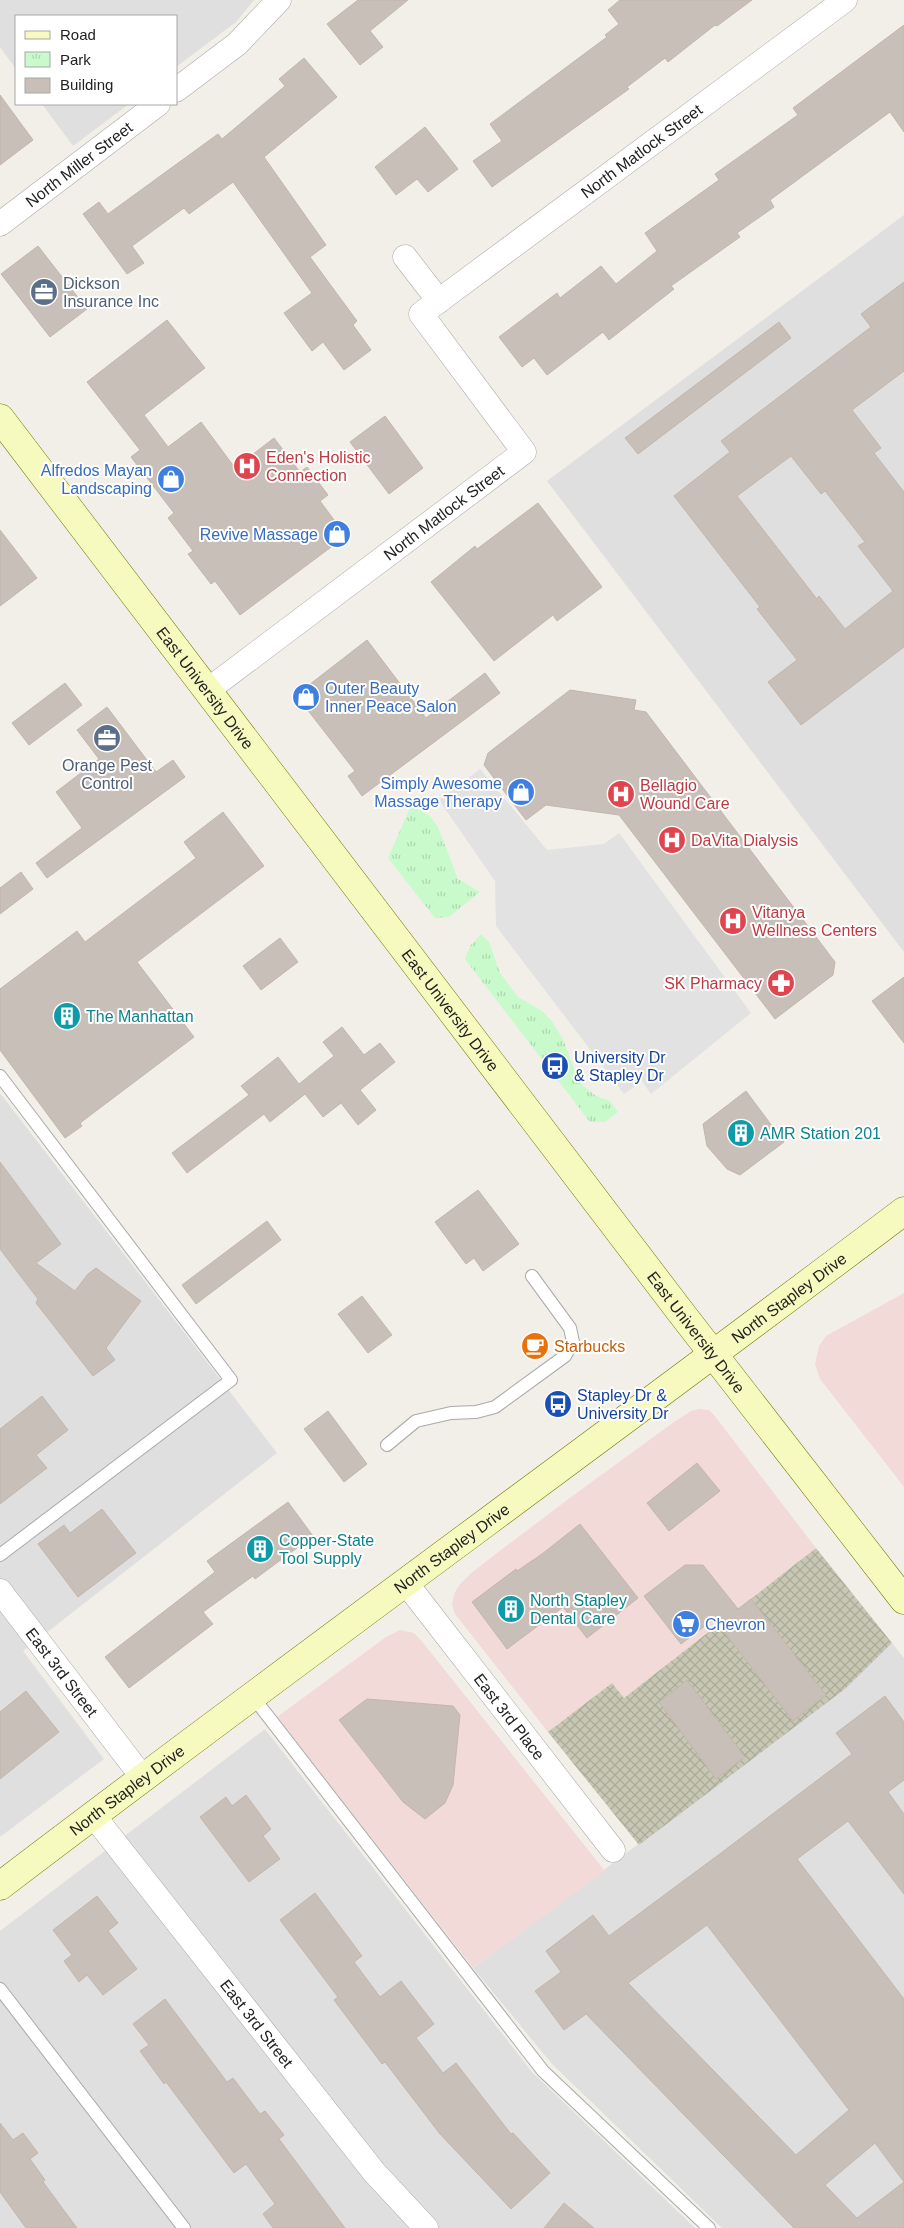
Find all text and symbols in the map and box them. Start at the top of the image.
legend [15,15,178,105]
text: Road [60,26,96,43]
text: Park [60,51,91,68]
text: Building [60,76,113,93]
street label: North Matlock Street [578,100,705,201]
street label: North Miller Street [22,118,136,210]
place label: Dickson Insurance Inc [63,275,159,310]
office icon: Dickson Insurance Inc [29,277,59,307]
place label: Eden's Holistic Connection [266,449,370,484]
hospital icon: Eden's Holistic Connection [232,451,262,481]
place label: Alfredos Mayan Landscaping [41,462,152,497]
street label: North Matlock Street [380,462,507,563]
shop icon: Alfredos Mayan Landscaping [156,464,186,494]
shop icon: Revive Massage [322,519,352,549]
place label: Revive Massage [200,526,318,543]
street label: East University Drive [154,623,257,752]
place label: Outer Beauty Inner Peace Salon [325,680,457,715]
shop icon: Outer Beauty Inner Peace Salon [291,682,321,712]
office icon: Orange Pest Control [92,723,122,753]
place label: Orange Pest Control [62,757,152,792]
place label: Simply Awesome Massage Therapy [374,775,502,810]
shop icon: Simply Awesome Massage Therapy [506,777,536,807]
place label: Bellagio Wound Care [640,777,730,812]
hospital icon: Bellagio Wound Care [606,779,636,809]
hospital icon: DaVita Dialysis [657,825,687,855]
place label: DaVita Dialysis [691,832,798,849]
place label: Vitanya Wellness Centers [752,904,877,939]
hospital icon: Vitanya Wellness Centers [718,906,748,936]
street label: East University Drive [399,946,502,1074]
pharmacy icon: SK Pharmacy [766,968,796,998]
place label: SK Pharmacy [664,975,762,992]
building icon: The Manhattan [52,1001,82,1031]
place label: The Manhattan [86,1008,194,1025]
place label: University Dr & Stapley Dr [574,1049,666,1084]
bus stop icon: University Dr & Stapley Dr [540,1051,570,1081]
building icon: AMR Station 201 [726,1118,756,1148]
place label: AMR Station 201 [760,1125,881,1142]
street label: North Stapley Drive [728,1249,849,1346]
street label: East University Drive [644,1268,748,1396]
cafe icon: Starbucks [520,1331,550,1361]
place label: Starbucks [554,1338,625,1355]
place label: Stapley Dr & University Dr [577,1387,669,1422]
bus stop icon: Stapley Dr & University Dr [543,1389,573,1419]
street label: North Stapley Drive [391,1500,513,1596]
place label: Copper-State Tool Supply [279,1532,374,1567]
building icon: Copper-State Tool Supply [245,1534,275,1564]
place label: North Stapley Dental Care [530,1592,627,1627]
building icon: North Stapley Dental Care [496,1594,526,1624]
supermarket icon: Chevron [671,1609,701,1639]
place label: Chevron [705,1616,765,1633]
street label: East 3rd Street [23,1624,101,1720]
street label: East 3rd Place [471,1670,548,1763]
street label: North Stapley Drive [66,1741,187,1839]
street label: East 3rd Street [217,1976,297,2071]

